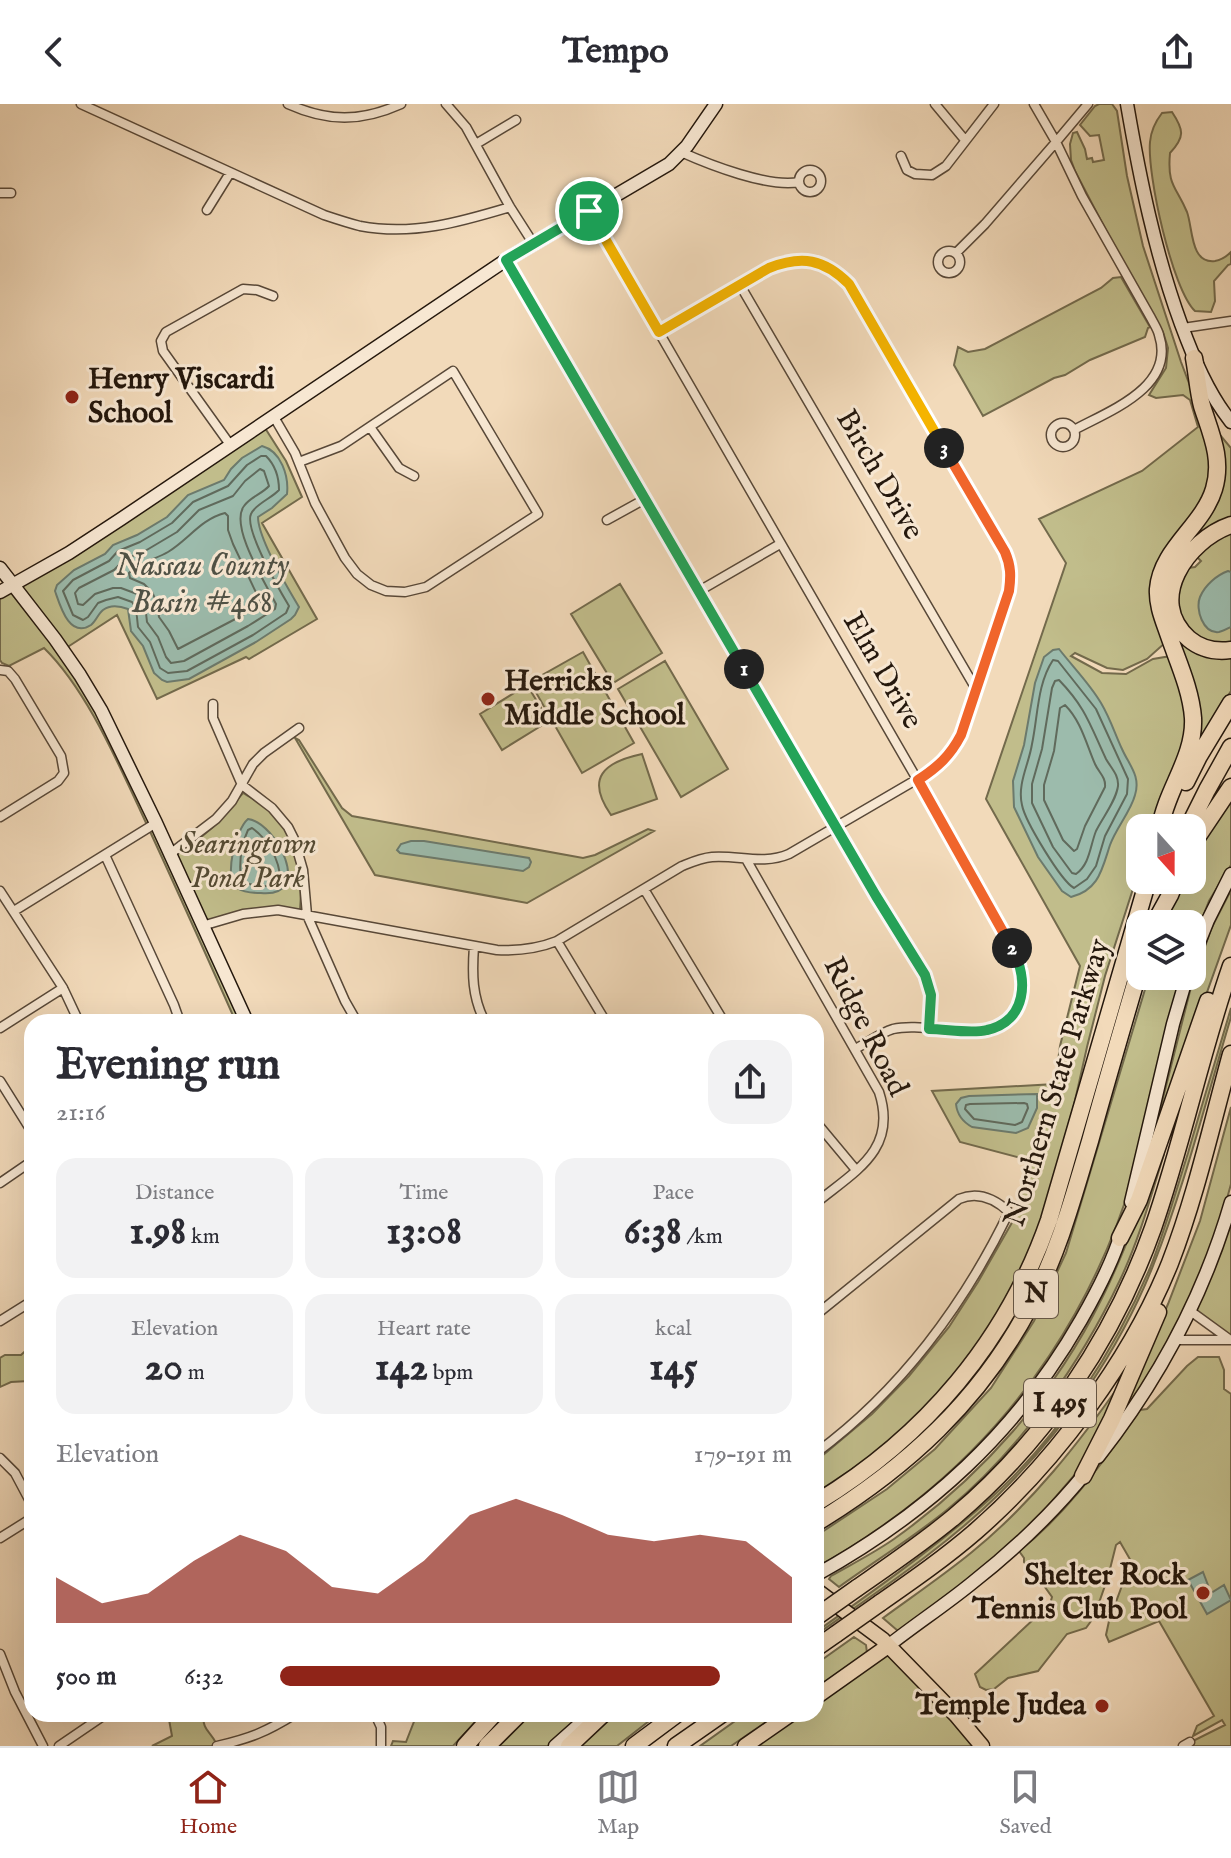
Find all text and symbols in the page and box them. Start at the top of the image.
text: Tempo [562,29,669,75]
icon: back [32,30,76,74]
icon: share [1155,30,1199,74]
pin [555,177,623,245]
icon: arrive [567,189,611,233]
place label: Henry Viscardi School [88,361,275,433]
marker: Henry Viscardi School [63,388,81,406]
street label: Birch Drive [827,403,931,547]
pin: 3 [924,428,964,468]
text: 3 [940,434,948,462]
water label: Nassau County Basin #468 [115,546,290,624]
street label: Elm Drive [833,606,931,736]
pin: 1 [724,649,764,689]
text: 1 [740,655,748,683]
place label: Herricks Middle School [504,663,686,735]
marker: Herricks Middle School [479,690,497,708]
north arrow [1126,814,1206,894]
map controls [1126,814,1206,990]
park label: Searingtown Pond Park [179,826,317,898]
button: layers [1126,910,1206,990]
pin: 2 [992,928,1032,968]
street label: Northern State Parkway [996,934,1120,1232]
text: 2 [1007,934,1017,962]
street label: Ridge Road [814,951,917,1104]
text: Evening run [56,1038,280,1094]
button: share [708,1040,792,1124]
text: 21:16 [56,1096,105,1129]
text: Distance [135,1179,214,1207]
text: Time [400,1179,448,1207]
text: Pace [653,1179,694,1207]
text: 1.98 [130,1207,186,1258]
text: 13:08 [386,1207,462,1258]
text: 6:38 [624,1207,682,1258]
text: km [186,1223,220,1251]
text: /km [682,1223,723,1251]
road number: N [1014,1270,1058,1318]
text: Elevation [131,1315,218,1343]
text: Heart rate [377,1315,471,1343]
text: kcal [655,1315,692,1343]
text: 20 [145,1343,183,1394]
text: 142 [375,1343,428,1394]
text: 145 [649,1343,698,1394]
text: m [183,1359,205,1387]
text: bpm [428,1359,473,1387]
road number: I 495 [1024,1379,1096,1427]
text: Elevation [56,1438,159,1471]
text: 179–191 m [694,1438,792,1471]
place label: Shelter Rock Tennis Club Pool [971,1557,1188,1629]
marker: Shelter Rock Tennis Club Pool [1194,1584,1212,1602]
text: 500 m [56,1660,117,1693]
text: 6:32 [184,1660,224,1693]
place label: Temple Judea [915,1687,1087,1725]
marker: Temple Judea [1093,1697,1111,1715]
tab: Home [180,1765,237,1841]
tab: Map [596,1765,640,1841]
tab: Saved [999,1765,1051,1841]

